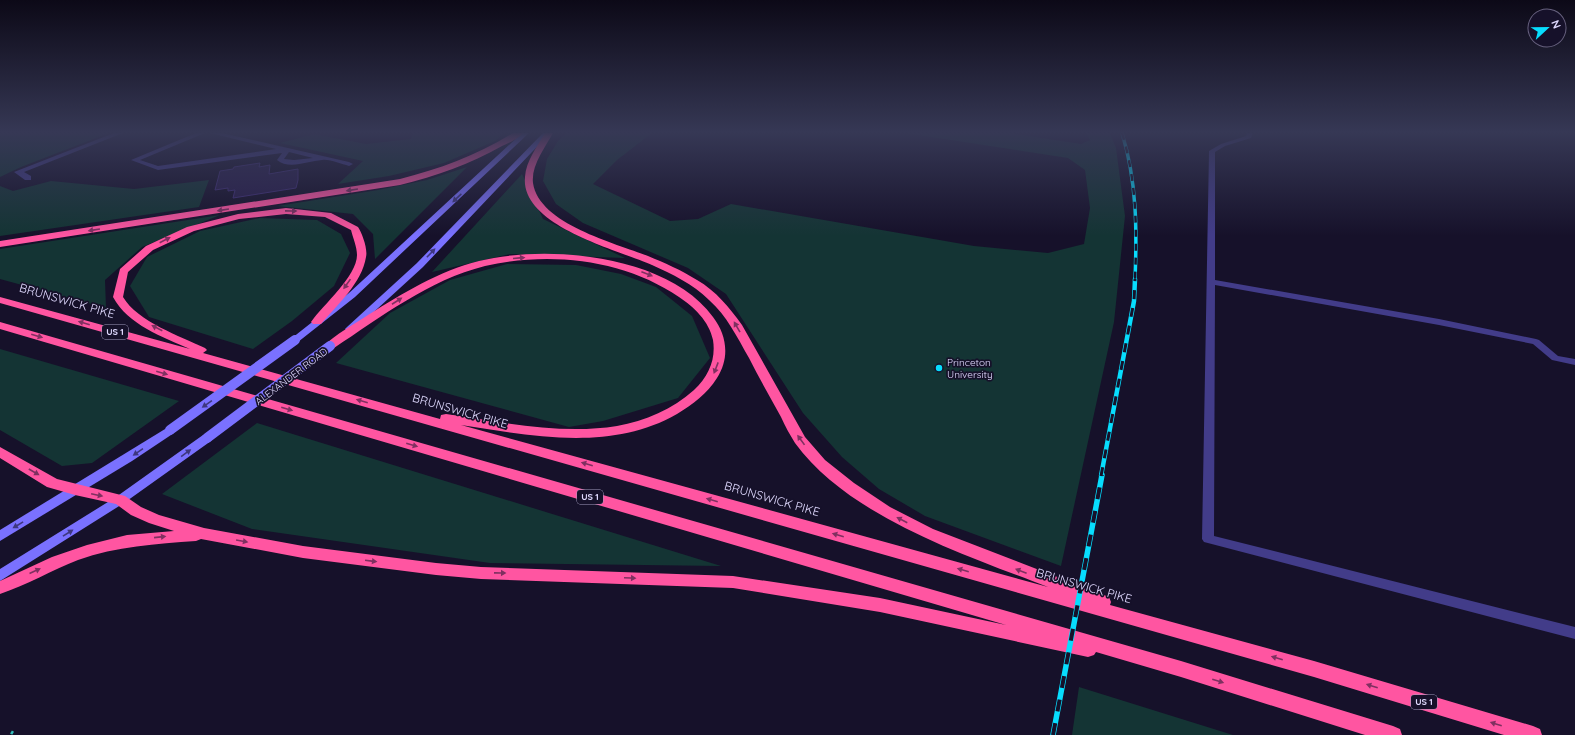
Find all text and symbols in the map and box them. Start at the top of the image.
north arrow [1527,8,1567,48]
text: N [1548,18,1564,31]
one-way arrow [345,188,358,194]
one-way arrow [452,193,462,203]
one-way arrow [217,207,229,213]
one-way arrow [285,208,298,214]
one-way arrow [88,227,101,233]
one-way arrow [159,237,171,243]
one-way arrow [426,248,436,258]
one-way arrow [513,255,525,261]
one-way arrow [641,272,653,278]
one-way arrow [343,279,351,289]
street label: BRUNSWICK PIKE [18,280,117,321]
one-way arrow [392,297,403,305]
one-way arrow [78,320,90,326]
one-way arrow [733,321,740,333]
road number: US 1 [102,325,128,339]
one-way arrow [151,325,162,331]
one-way arrow [32,333,44,339]
street label: ALEXANDER ROAD [252,345,330,408]
place label: Princeton University [947,356,993,381]
one-way arrow [713,362,719,373]
marker: Princeton University [934,363,944,373]
one-way arrow [157,370,169,376]
street label: BRUNSWICK PIKE [411,390,510,431]
one-way arrow [356,398,368,404]
one-way arrow [202,400,212,408]
one-way arrow [281,406,293,412]
one-way arrow [797,434,805,445]
one-way arrow [406,442,418,448]
one-way arrow [133,448,143,456]
one-way arrow [180,449,191,458]
one-way arrow [581,461,594,467]
one-way arrow [28,469,40,476]
street label: BRUNSWICK PIKE [723,478,822,519]
road number: US 1 [577,490,603,504]
one-way arrow [91,493,104,499]
one-way arrow [706,496,719,502]
one-way arrow [896,517,908,523]
one-way arrow [13,521,23,529]
one-way arrow [62,529,74,536]
one-way arrow [831,532,843,538]
one-way arrow [154,534,166,541]
one-way arrow [236,538,248,544]
one-way arrow [365,558,377,564]
street label: BRUNSWICK PIKE [1035,565,1134,606]
one-way arrow [957,567,969,573]
one-way arrow [1015,567,1027,573]
one-way arrow [30,568,41,574]
one-way arrow [494,570,506,577]
one-way arrow [624,574,636,581]
one-way arrow [1271,655,1283,661]
one-way arrow [1212,678,1224,684]
one-way arrow [1365,683,1377,689]
road number: US 1 [1411,695,1437,709]
one-way arrow [1490,721,1502,727]

